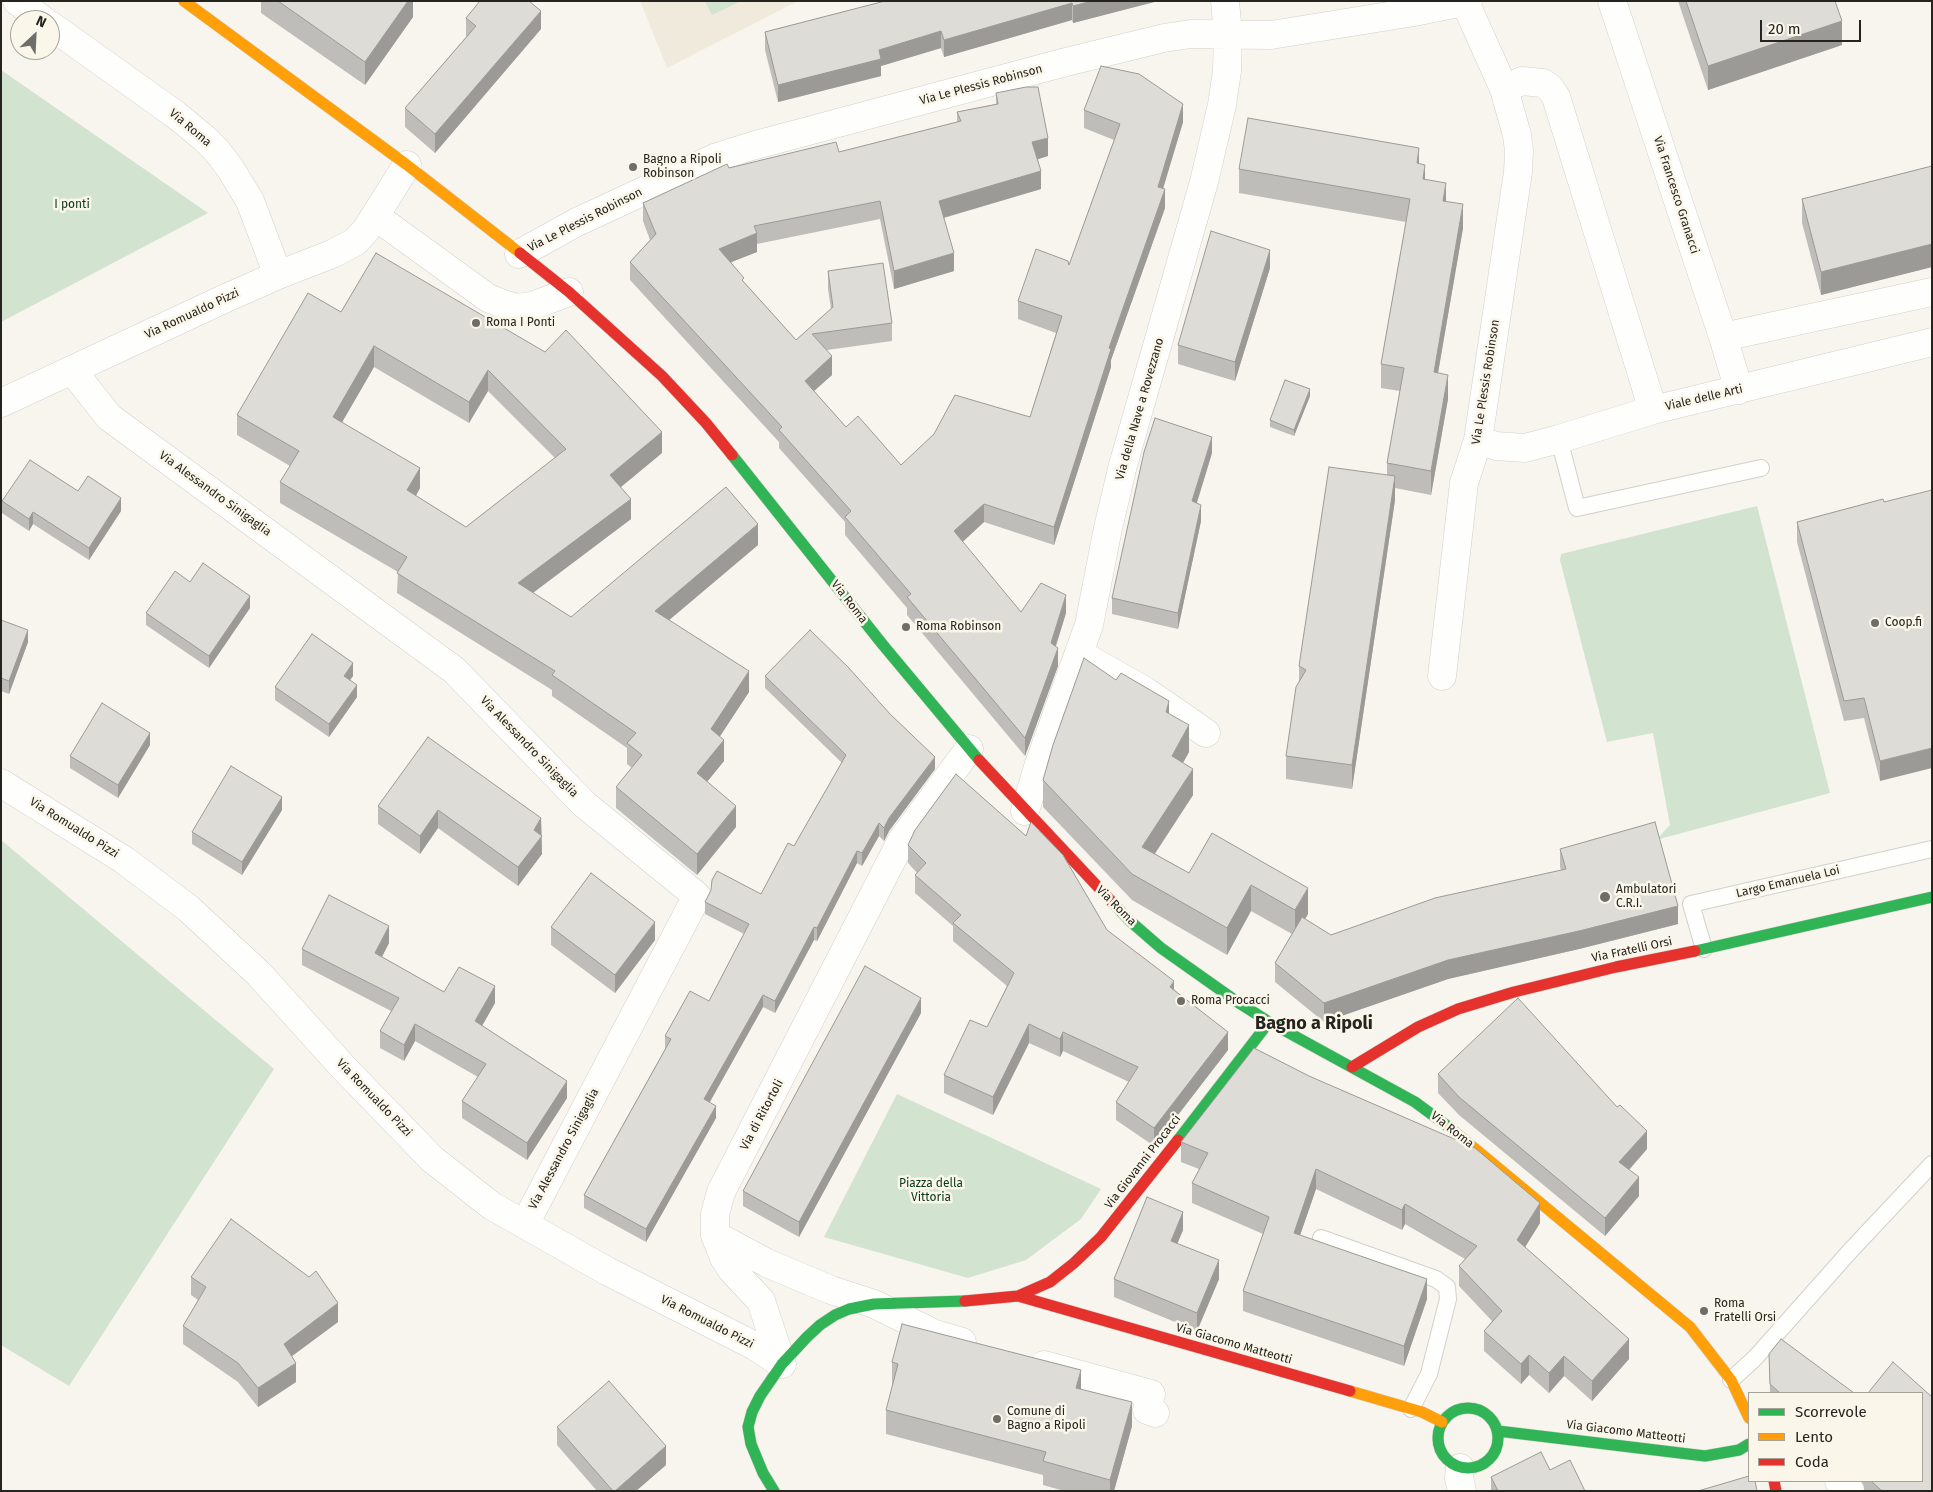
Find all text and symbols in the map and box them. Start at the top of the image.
north arrow [10,10,60,60]
scale bar [1763,10,1864,42]
text: N [33,12,49,32]
text: 20 m [1768,20,1801,38]
street label: Via Le Plessis Robinson [918,62,1044,108]
street label: Via Roma [166,106,214,150]
street label: Via Francesco Granacci [1650,134,1702,256]
place label: Bagno a Ripoli Robinson [643,153,722,181]
marker: Bagno a Ripoli Robinson [627,161,639,173]
street label: Via Le Plessis Robinson [525,185,645,255]
park label: I ponti [54,198,90,212]
street label: Via Romualdo Pizzi [142,286,242,342]
place label: Roma I Ponti [486,316,555,330]
marker: Roma I Ponti [470,317,482,329]
street label: Via Le Plessis Robinson [1469,318,1503,446]
street label: Via della Nave a Rovezzano [1113,336,1167,482]
street label: Viale delle Arti [1664,382,1744,414]
street label: Via Alessandro Sinigaglia [156,448,274,540]
street label: Via Roma [828,578,870,626]
place label: Coop.fi [1885,616,1922,630]
marker: Coop.fi [1869,617,1881,629]
place label: Roma Robinson [916,620,1001,634]
marker: Roma Robinson [900,621,912,633]
street label: Via Alessandro Sinigaglia [477,693,581,801]
street label: Via Romualdo Pizzi [27,795,121,861]
street label: Largo Emanuela Loi [1735,863,1841,901]
street label: Via Roma [1093,883,1139,929]
place label: Ambulatori C.R.I. [1616,883,1676,911]
marker: Ambulatori C.R.I. [1598,890,1612,904]
street label: Via Fratelli Orsi [1590,934,1674,966]
place label: Roma Procacci [1191,994,1270,1008]
marker: Roma Procacci [1175,995,1187,1007]
district label: Bagno a Ripoli [1255,1013,1373,1035]
street label: Via Romualdo Pizzi [333,1056,415,1140]
street label: Via di Ritortoli [737,1077,787,1153]
street label: Via Alessandro Sinigaglia [526,1086,602,1212]
street label: Via Roma [1428,1109,1476,1151]
street label: Via Giovanni Procacci [1102,1112,1184,1212]
park label: Piazza della Vittoria [899,1177,963,1205]
street label: Via Romualdo Pizzi [658,1292,756,1352]
place label: Roma Fratelli Orsi [1714,1297,1776,1325]
marker: Roma Fratelli Orsi [1698,1305,1710,1317]
street label: Via Giacomo Matteotti [1174,1321,1294,1367]
legend [1748,1392,1923,1482]
text: Scorrevole [1795,1403,1867,1421]
place label: Comune di Bagno a Ripoli [1007,1405,1086,1433]
marker: Comune di Bagno a Ripoli [991,1413,1003,1425]
street label: Via Giacomo Matteotti [1565,1418,1687,1446]
text: Lento [1795,1428,1833,1446]
text: Coda [1795,1453,1829,1471]

